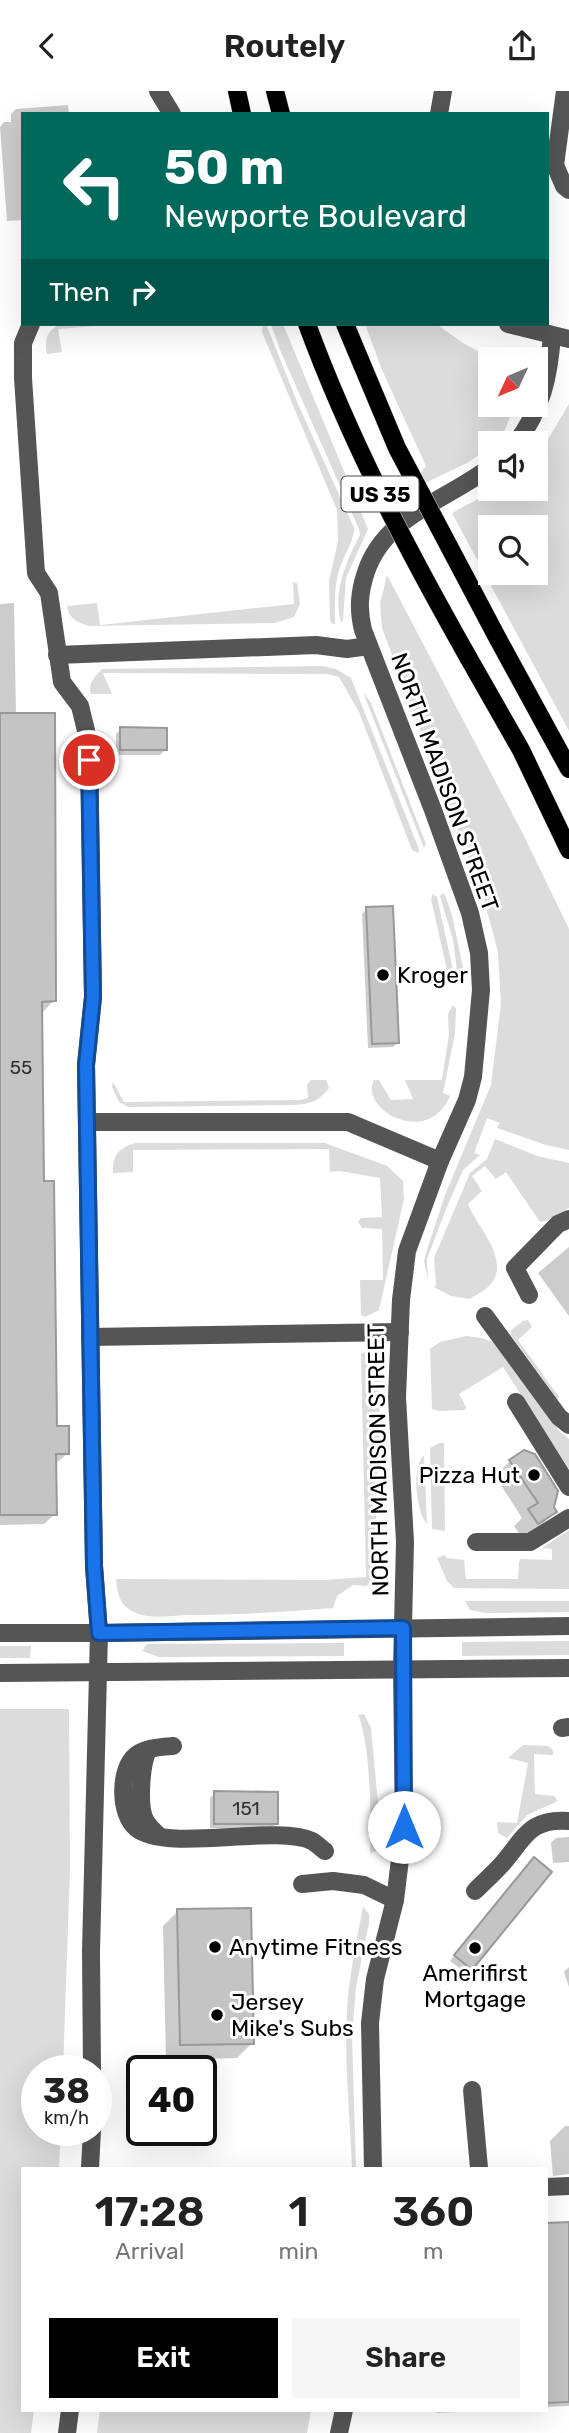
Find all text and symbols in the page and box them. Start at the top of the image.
icon: back [28,27,66,65]
text: Routely [224,27,345,65]
icon: share [503,27,541,65]
text: 50 m [164,138,284,196]
icon: left [49,140,140,231]
text: Newporte Boulevard [164,197,467,235]
icon: right [124,273,162,311]
text: Then [49,277,110,308]
north arrow [478,347,548,417]
map controls [478,347,548,585]
button: sound [478,431,548,501]
road number: US 35 [342,477,418,511]
button: search [478,515,548,585]
street label: NORTH MADISON STREET [385,649,505,915]
pin [59,730,119,790]
icon: arrive [70,741,108,779]
place label: Kroger [397,961,468,989]
marker: Kroger [375,967,391,983]
house number: 55 [10,1056,32,1079]
street label: NORTH MADISON STREET [362,1323,394,1597]
place label: Pizza Hut [419,1461,520,1489]
marker: Pizza Hut [526,1467,542,1483]
position arrow [367,1790,441,1864]
house number: 151 [232,1797,260,1820]
place label: Anytime Fitness [229,1933,402,1961]
marker: Anytime Fitness [207,1939,223,1955]
marker: Amerifirst Mortgage [467,1940,483,1956]
place label: Amerifirst Mortgage [422,1959,528,2013]
place label: Jersey Mike's Subs [231,1988,354,2042]
marker: Jersey Mike's Subs [209,2007,225,2023]
speed limit sign: 40 [126,2055,217,2146]
text: 38 [43,2070,90,2112]
text: km/h [44,2107,89,2129]
text: 17:28 [95,2187,205,2237]
text: 1 [288,2187,309,2237]
text: 360 [392,2187,474,2237]
text: Arrival [115,2237,184,2265]
text: min [279,2237,319,2265]
text: m [423,2237,443,2265]
button: Exit [49,2318,278,2398]
button: Share [292,2318,520,2398]

